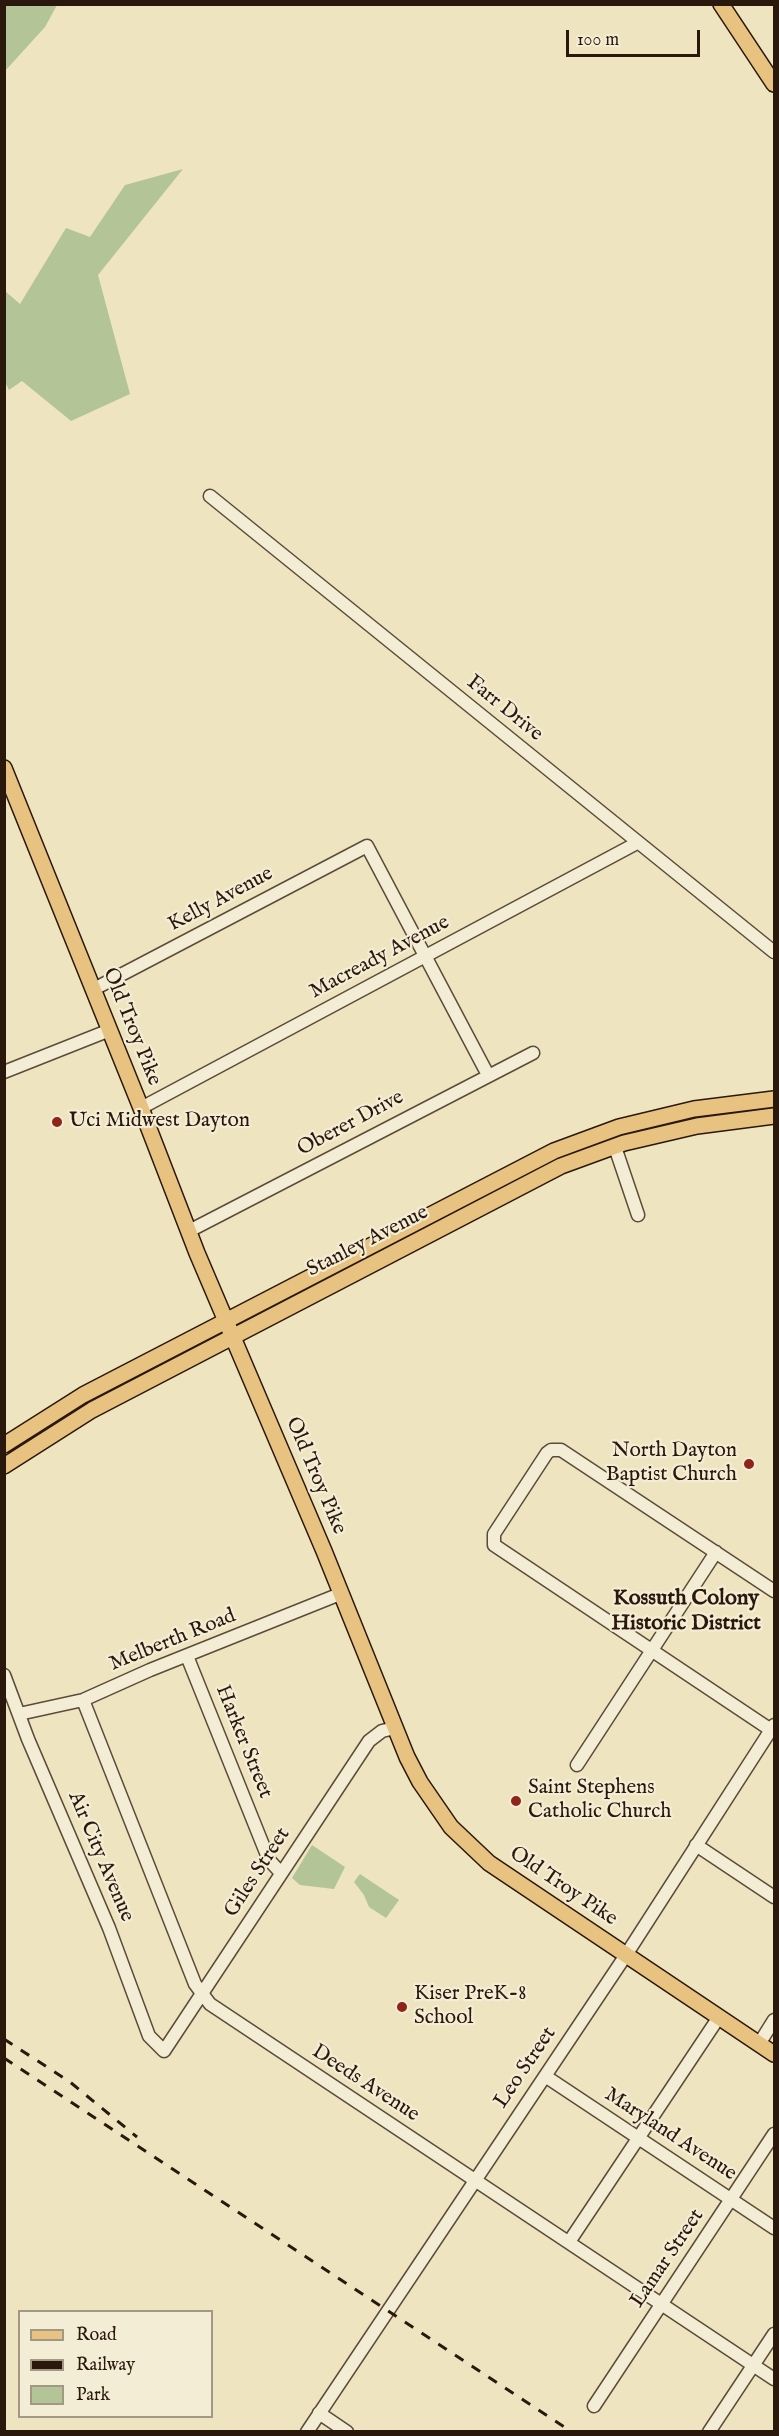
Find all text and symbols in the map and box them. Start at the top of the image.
scale bar [569,18,702,56]
text: 100 m [577,29,619,52]
street label: Farr Drive [461,671,547,747]
street label: Kelly Avenue [164,862,278,938]
street label: Macready Avenue [306,911,454,1005]
street label: Old Troy Pike [96,964,166,1090]
street label: Oberer Drive [294,1085,408,1163]
place label: Uci Midwest Dayton [69,1109,250,1135]
marker: Uci Midwest Dayton [50,1115,64,1129]
street label: Stanley Avenue [303,1201,433,1283]
street label: Old Troy Pike [279,1414,351,1538]
place label: North Dayton Baptist Church [606,1439,737,1489]
marker: North Dayton Baptist Church [742,1457,756,1471]
district label: Kossuth Colony Historic District [611,1586,761,1638]
street label: Melberth Road [106,1604,240,1678]
street label: Harker Street [209,1682,277,1802]
place label: Saint Stephens Catholic Church [528,1776,671,1826]
street label: Air City Avenue [61,1788,139,1926]
marker: Saint Stephens Catholic Church [509,1794,523,1808]
street label: Giles Street [220,1823,296,1923]
street label: Old Troy Pike [504,1842,622,1932]
place label: Kiser PreK-8 School [414,1982,526,2032]
marker: Kiser PreK-8 School [395,2000,409,2014]
street label: Leo Street [490,2022,562,2114]
street label: Deeds Avenue [306,2040,424,2128]
street label: Maryland Avenue [599,2083,741,2187]
street label: Lamar Street [626,2205,710,2313]
legend [18,2310,213,2418]
text: Road [76,2324,117,2347]
text: Railway [76,2354,135,2377]
text: Park [76,2384,110,2407]

